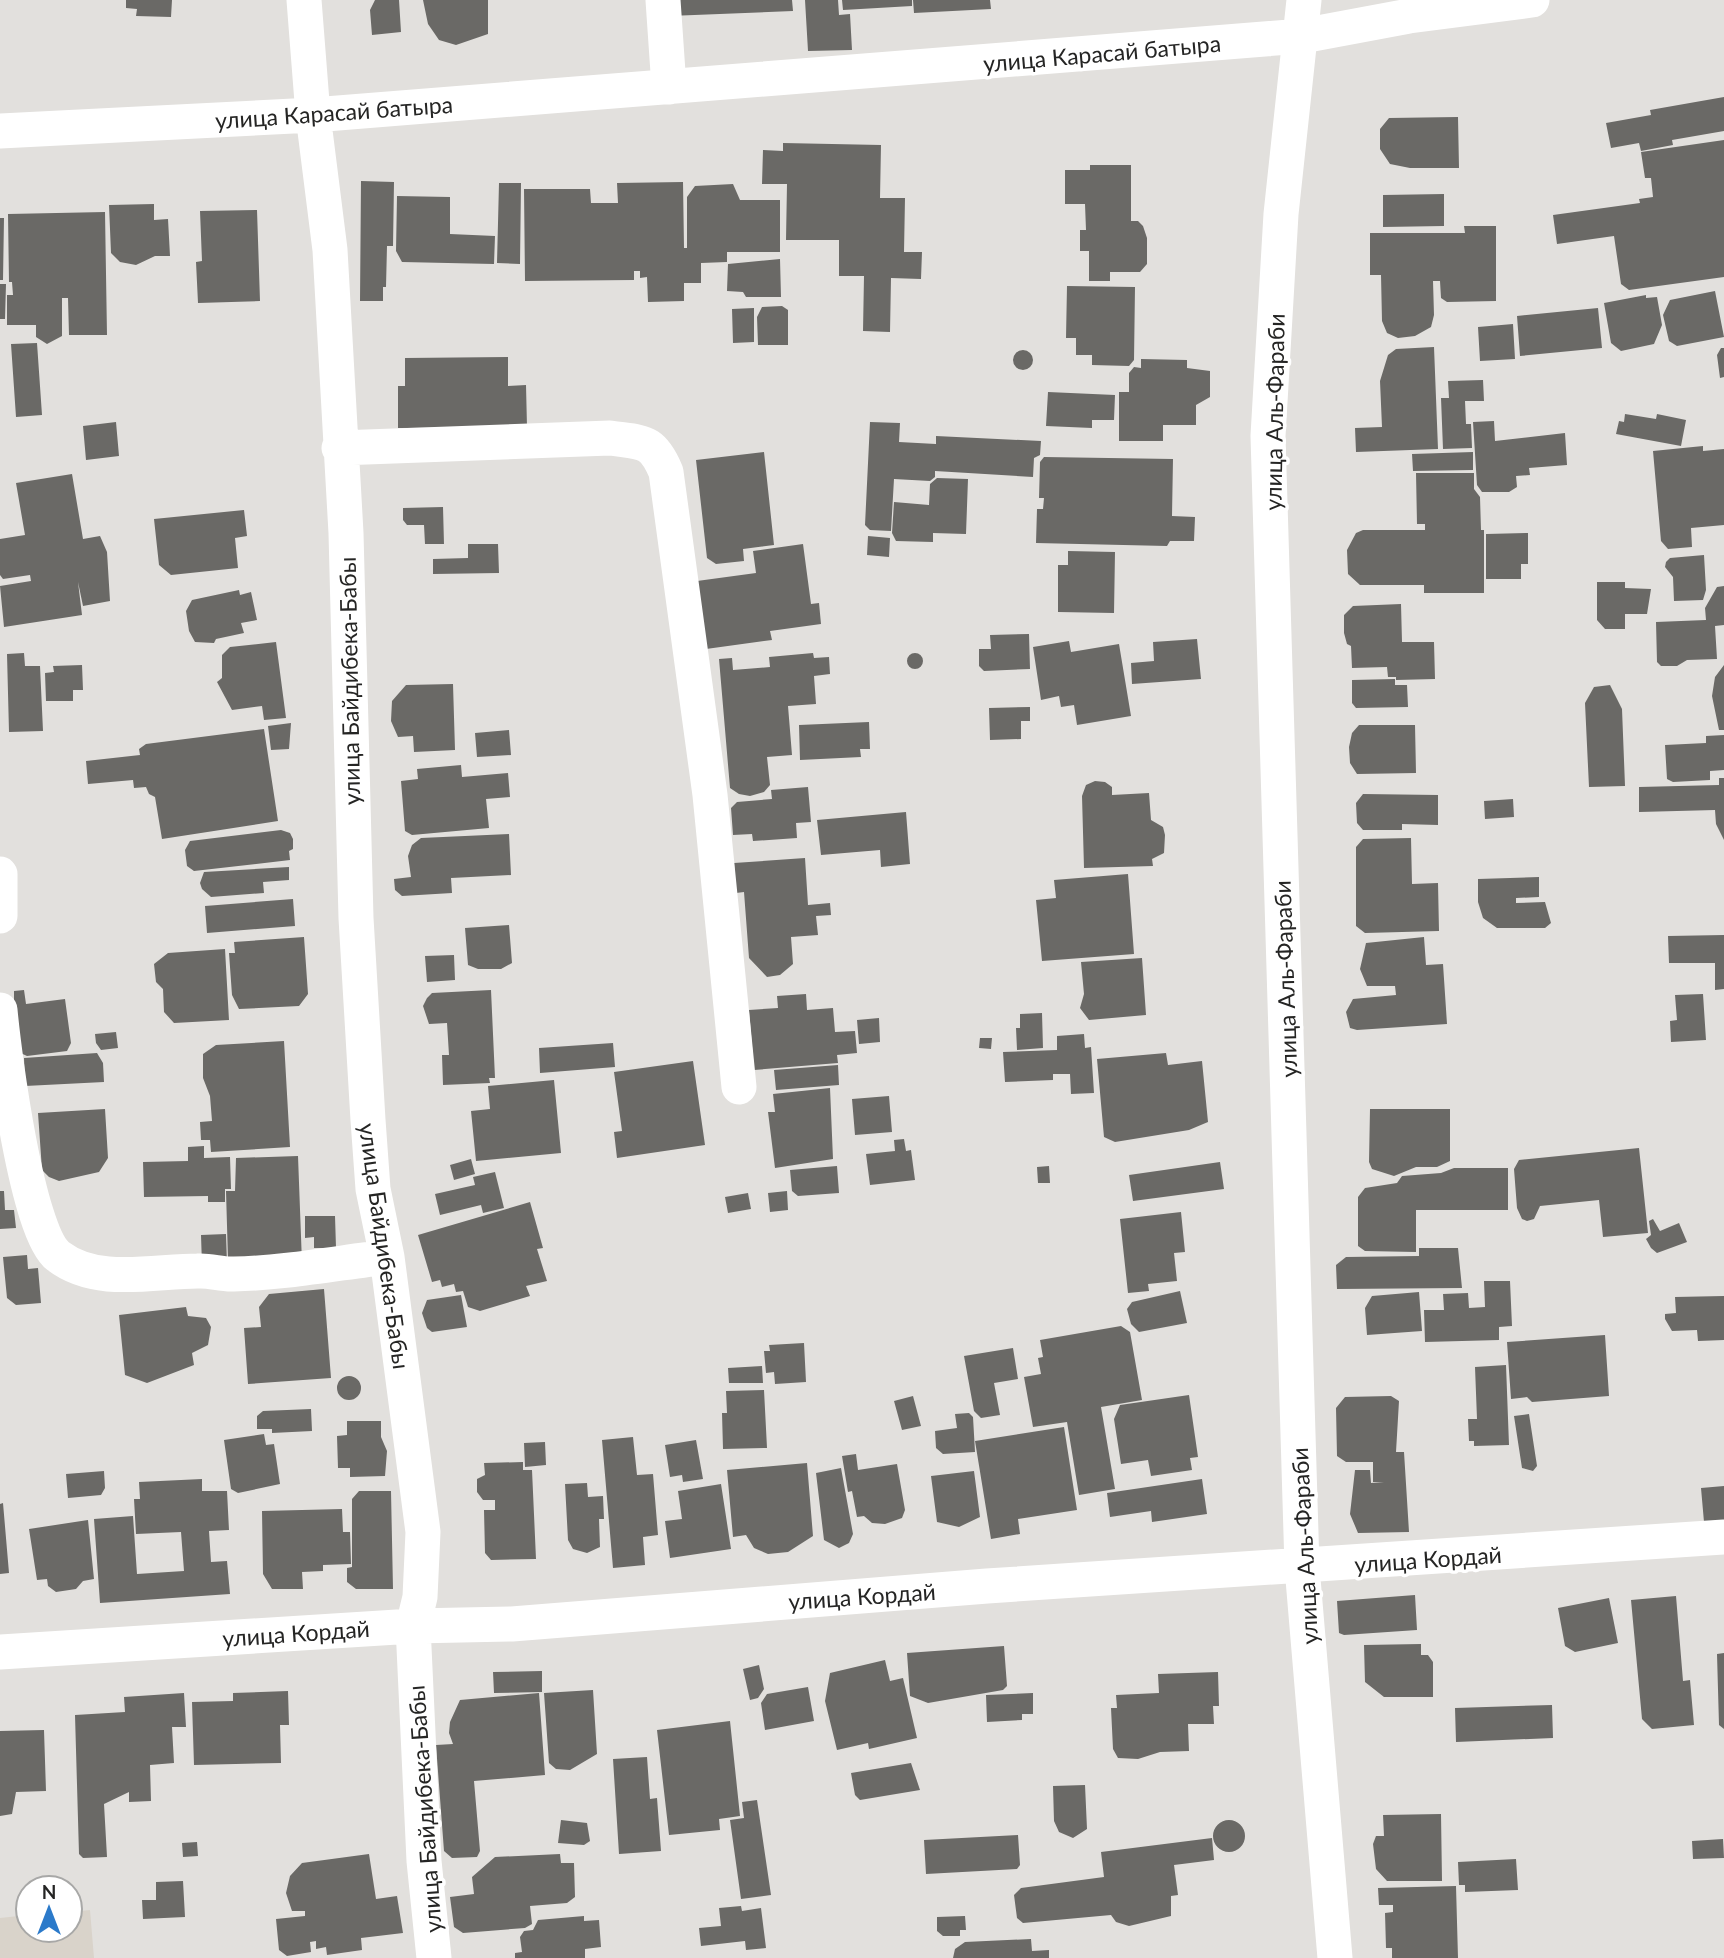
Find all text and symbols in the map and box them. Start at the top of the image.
street label: улица Карасай батыра [982,29,1222,77]
street label: улица Карасай батыра [214,90,454,134]
street label: улица Аль-Фараби [1258,313,1290,511]
street label: улица Байдибека-Бабы [333,557,365,805]
street label: улица Аль-Фараби [1268,880,1302,1078]
street label: улица Байдибека-Бабы [354,1121,416,1371]
street label: улица Аль-Фараби [1285,1447,1323,1645]
street label: улица Кордай [1353,1540,1503,1578]
street label: улица Кордай [787,1577,937,1615]
street label: улица Кордай [221,1614,371,1652]
street label: улица Байдибека-Бабы [401,1684,447,1934]
north arrow [14,1874,84,1944]
text: N [42,1880,56,1903]

